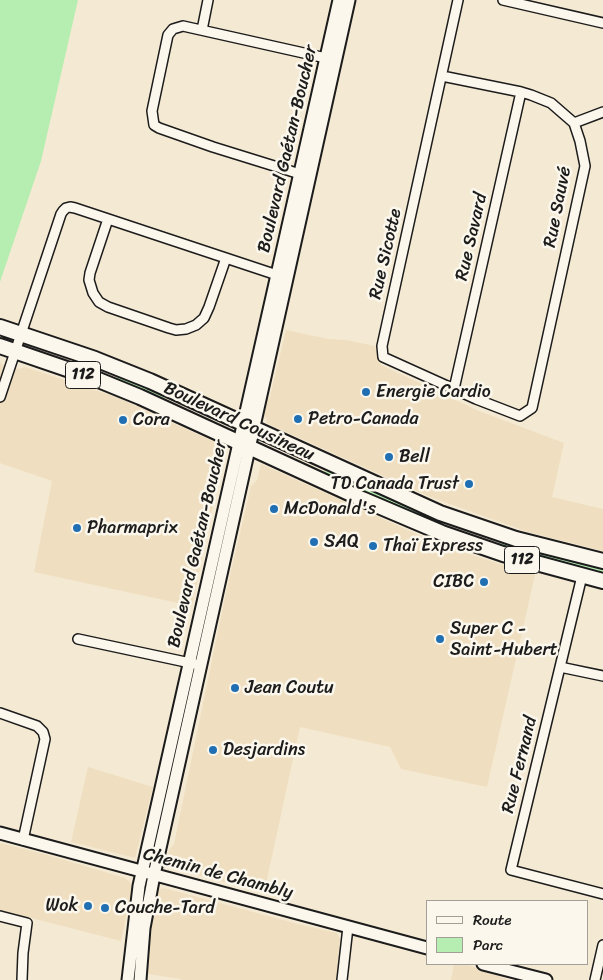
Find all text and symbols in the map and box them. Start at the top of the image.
street label: Boulevard Gaétan-Boucher [254,43,322,255]
street label: Rue Sauvé [540,165,576,249]
street label: Rue Savard [451,191,493,283]
street label: Rue Sicotte [365,207,407,301]
road number: 112 [66,362,100,388]
street label: Boulevard Cousineau [160,378,318,466]
place label: Energie Cardio [376,381,491,403]
marker: Energie Cardio [360,386,372,398]
place label: Petro-Canada [308,408,419,430]
place label: Cora [133,409,170,431]
marker: Petro-Canada [292,413,304,425]
marker: Cora [117,414,129,426]
street label: Boulevard Gaétan-Boucher [164,438,232,650]
place label: Bell [399,446,430,468]
marker: Bell [383,451,395,463]
place label: TD Canada Trust [330,473,459,495]
marker: TD Canada Trust [463,478,475,490]
place label: McDonald's [284,498,376,520]
marker: McDonald's [268,503,280,515]
place label: Pharmaprix [87,517,178,539]
marker: Pharmaprix [71,522,83,534]
place label: SAQ [324,531,359,553]
place label: Thaï Express [383,535,483,557]
marker: SAQ [308,536,320,548]
marker: Thaï Express [367,540,379,552]
road number: 112 [504,546,540,574]
place label: CIBC [433,571,474,593]
marker: CIBC [478,576,490,588]
place label: Super C - Saint-Hubert [450,618,558,660]
marker: Super C - Saint-Hubert [434,633,446,645]
place label: Jean Coutu [245,677,334,699]
marker: Jean Coutu [229,682,241,694]
street label: Rue Fernand [498,714,542,816]
place label: Desjardins [223,739,305,761]
marker: Desjardins [207,744,219,756]
street label: Chemin de Chambly [141,844,295,904]
place label: Wok [45,895,78,917]
place label: Couche-Tard [115,897,215,919]
marker: Wok [82,900,94,912]
legend [426,900,588,965]
marker: Couche-Tard [99,902,111,914]
text: Route [473,907,512,933]
text: Parc [473,932,503,958]

